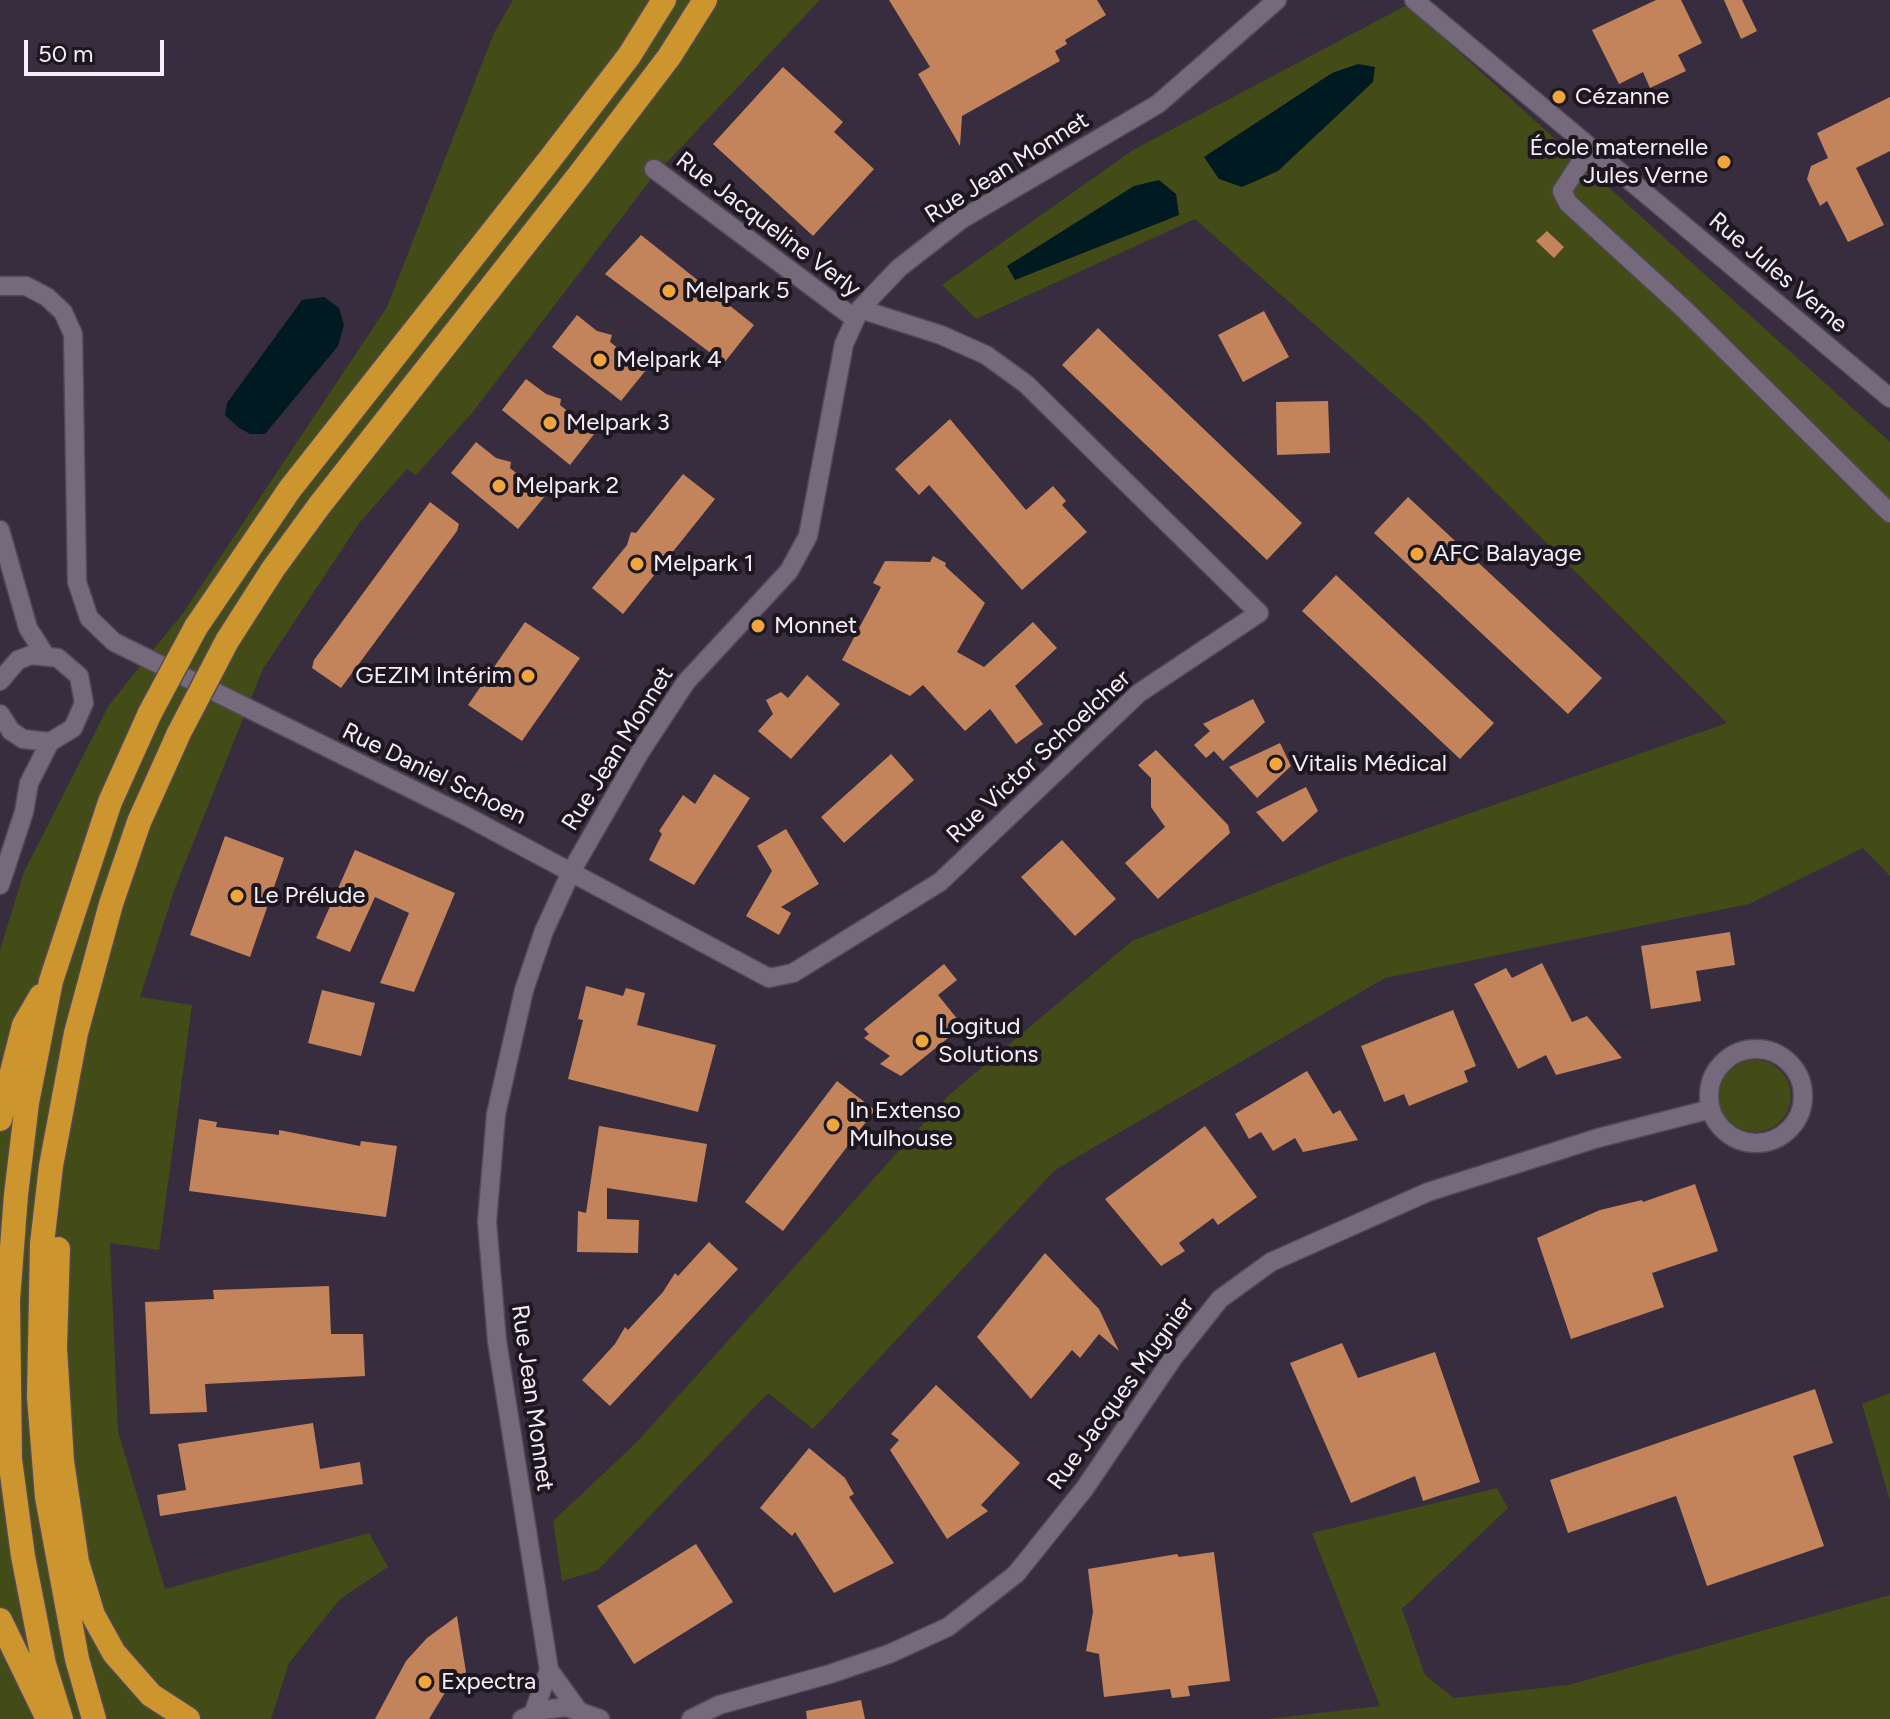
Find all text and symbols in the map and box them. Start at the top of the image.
scale bar [28,24,168,74]
text: 50 m [38,39,94,68]
place label: Cézanne [1575,83,1669,111]
marker: Cézanne [1550,88,1568,106]
street label: Rue Jean Monnet [920,106,1094,230]
place label: École maternelle Jules Verne [1530,134,1708,190]
street label: Rue Jacqueline Verly [670,146,866,304]
marker: École maternelle Jules Verne [1715,153,1733,171]
street label: Rue Jules Verne [1703,207,1853,339]
place label: Melpark 5 [685,277,790,305]
marker: Melpark 5 [660,282,678,300]
place label: Melpark 4 [616,346,722,374]
marker: Melpark 4 [591,351,609,369]
place label: Melpark 3 [566,409,670,437]
marker: Melpark 3 [541,414,559,432]
place label: Melpark 2 [515,472,619,500]
marker: Melpark 2 [490,477,508,495]
place label: AFC Balayage [1433,540,1582,568]
marker: AFC Balayage [1408,545,1426,563]
place label: Melpark 1 [653,550,754,578]
marker: Melpark 1 [628,555,646,573]
place label: Monnet [774,612,857,640]
marker: Monnet [749,617,767,635]
place label: GEZIM Intérim [355,662,512,690]
street label: Rue Jean Monnet [556,662,680,836]
street label: Rue Victor Schoelcher [941,664,1137,850]
marker: GEZIM Intérim [519,667,537,685]
street label: Rue Daniel Schoen [337,717,531,831]
place label: Vitalis Médical [1292,750,1447,778]
marker: Vitalis Médical [1267,755,1285,773]
place label: Le Prélude [253,882,365,910]
marker: Le Prélude [228,887,246,905]
place label: Logitud Solutions [938,1013,1038,1069]
marker: Logitud Solutions [913,1032,931,1050]
place label: In Extenso Mulhouse [849,1097,961,1153]
marker: In Extenso Mulhouse [824,1116,842,1134]
street label: Rue Jacques Mugnier [1042,1292,1200,1496]
street label: Rue Jean Monnet [505,1303,559,1493]
place label: Expectra [441,1668,536,1696]
marker: Expectra [416,1673,434,1691]

